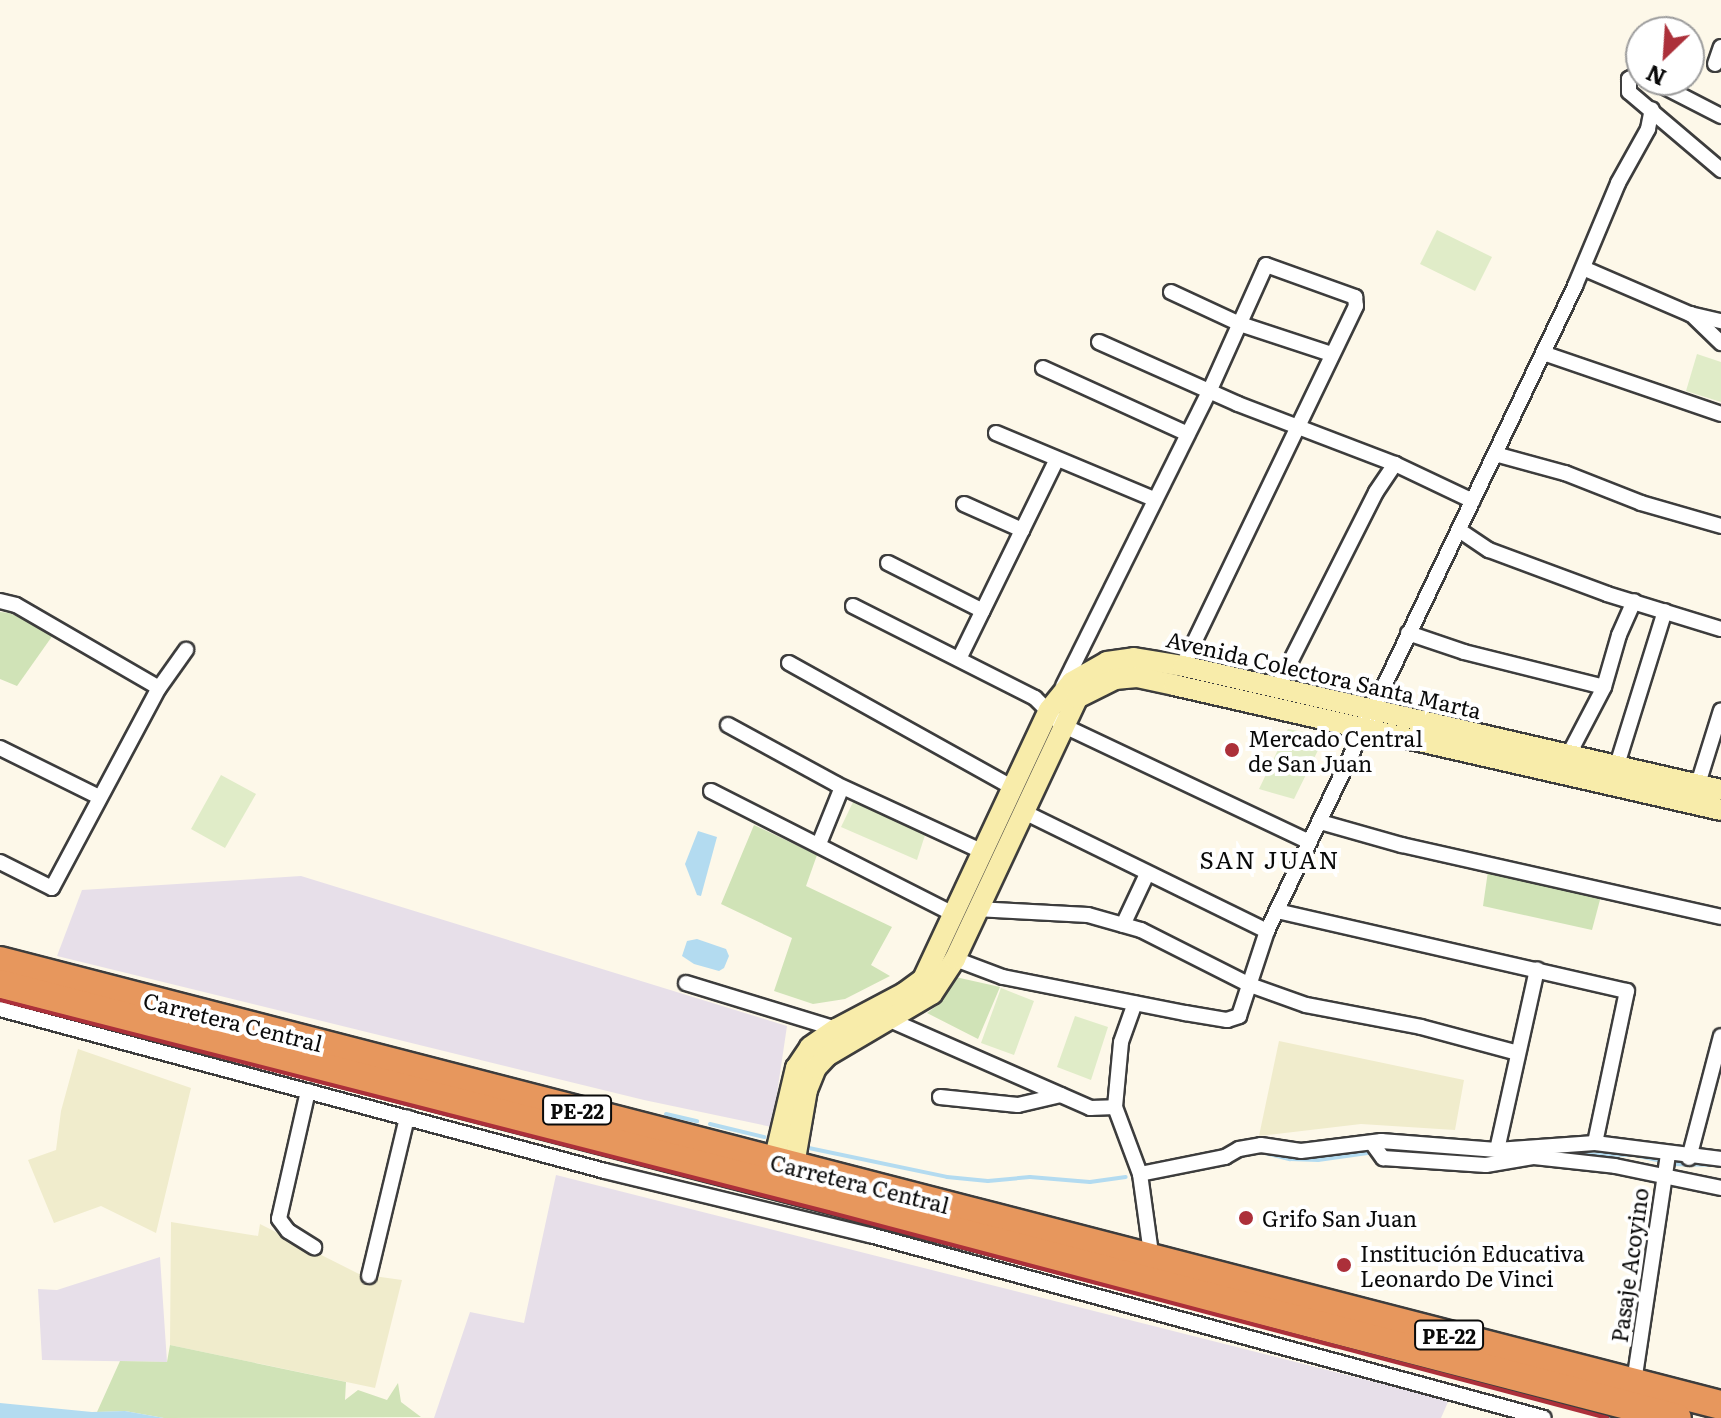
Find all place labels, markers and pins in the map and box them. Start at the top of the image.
place label: Mercado Central de San Juan [1248,724,1423,776]
marker: Mercado Central de San Juan [1223,741,1241,759]
place label: Grifo San Juan [1262,1205,1417,1231]
marker: Grifo San Juan [1237,1209,1255,1227]
place label: Institución Educativa Leonardo De Vinci [1360,1239,1585,1290]
marker: Institución Educativa Leonardo De Vinci [1335,1256,1353,1274]

